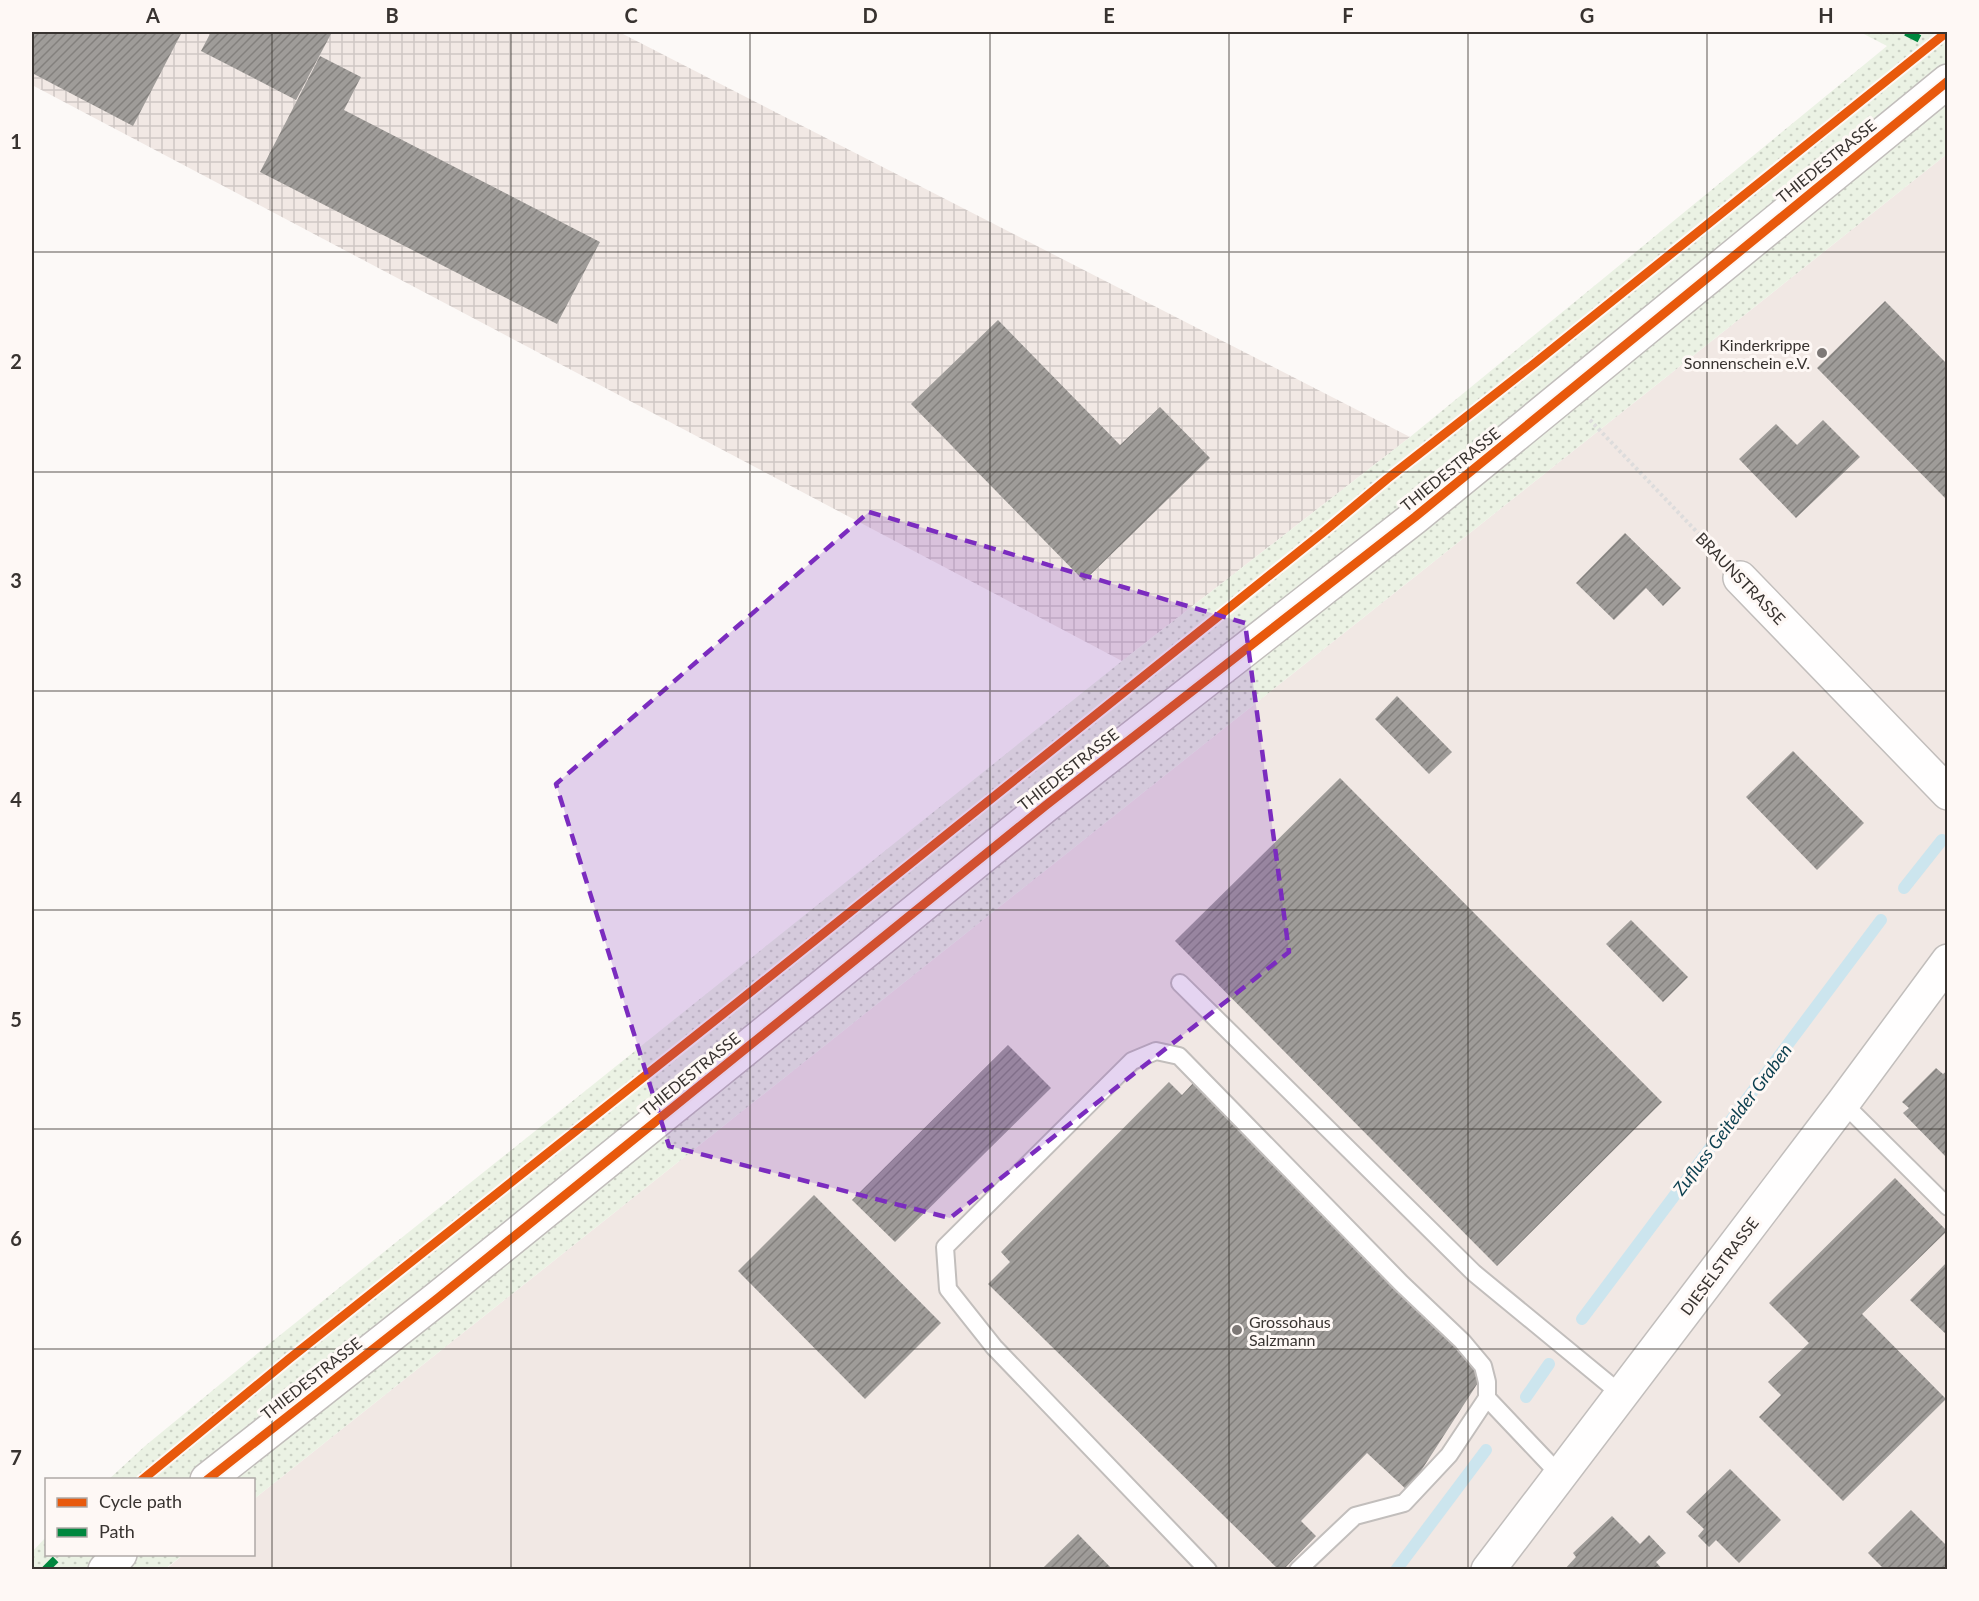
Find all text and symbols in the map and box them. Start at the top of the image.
text: A [145,3,160,27]
text: B [385,3,399,27]
text: C [624,3,638,27]
text: D [862,3,878,27]
text: E [1103,3,1115,27]
text: F [1342,3,1354,27]
text: G [1580,3,1594,27]
text: H [1818,3,1834,27]
street label: THIEDESTRASSE [1772,115,1880,207]
text: 1 [10,129,22,153]
place label: Kinderkrippe Sonnenschein e.V. [1684,335,1810,372]
marker: Kinderkrippe Sonnenschein e.V. [1815,346,1829,360]
text: 2 [10,349,22,373]
street label: THIEDESTRASSE [1396,423,1504,515]
street label: BRAUNSTRASSE [1692,528,1790,628]
text: 3 [10,568,22,592]
street label: THIEDESTRASSE [1014,724,1122,814]
text: 4 [10,787,22,811]
text: 5 [10,1007,22,1031]
street label: THIEDESTRASSE [636,1028,744,1120]
water label: Zufluss Geitelder Graben [1667,1039,1796,1200]
street label: DIESELSTRASSE [1676,1213,1762,1319]
text: 6 [10,1226,22,1250]
place label: Grossohaus Salzmann [1249,1312,1331,1349]
marker: Grossohaus Salzmann [1230,1323,1244,1337]
street label: THIEDESTRASSE [257,1333,365,1423]
text: 7 [10,1445,22,1469]
legend [45,1478,255,1556]
text: Cycle path [99,1490,182,1512]
text: Path [99,1520,135,1542]

